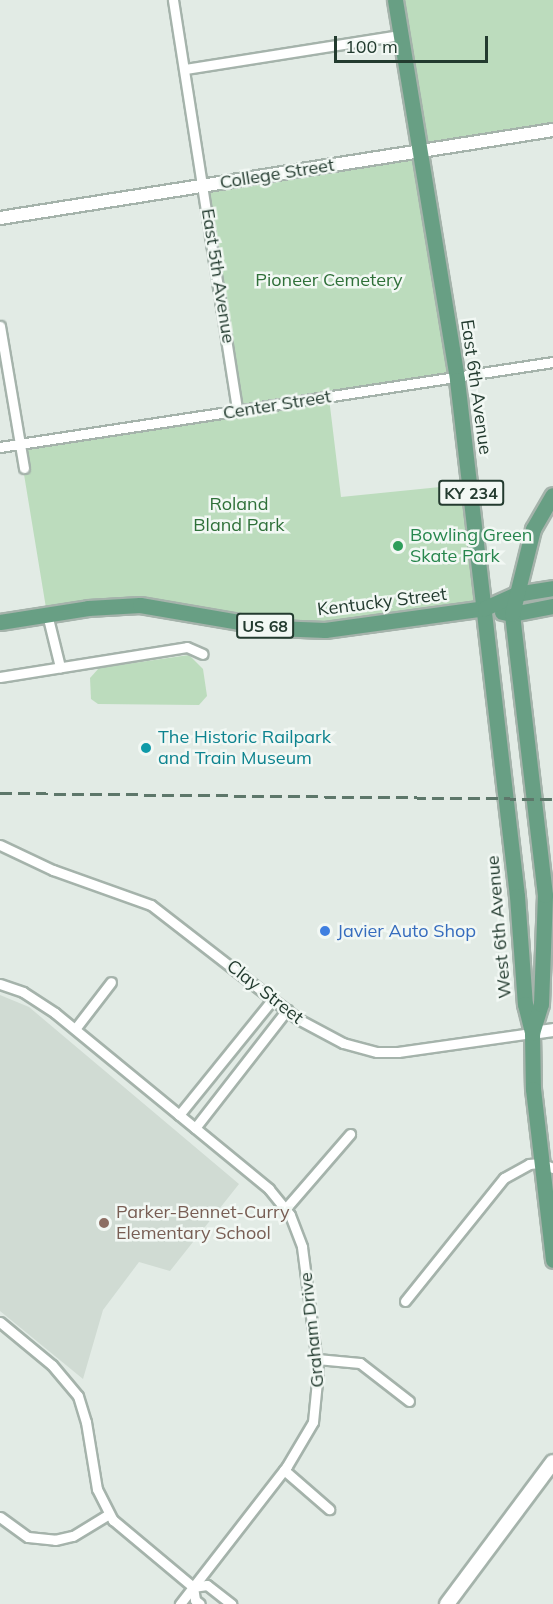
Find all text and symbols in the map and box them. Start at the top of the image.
scale bar [337,24,492,62]
text: 100 m [345,35,398,58]
street label: College Street [218,154,336,194]
street label: East 5th Avenue [197,207,239,345]
park label: Pioneer Cemetery [255,269,403,291]
street label: East 6th Avenue [456,318,496,456]
street label: Center Street [221,386,333,424]
road number: KY 234 [438,480,504,506]
park label: Roland Bland Park [193,494,285,536]
place label: Bowling Green Skate Park [410,525,532,568]
marker: Bowling Green Skate Park [391,539,405,553]
street label: Kentucky Street [316,583,448,621]
road number: US 68 [235,613,295,639]
place label: The Historic Railpark and Train Museum [158,727,331,770]
marker: The Historic Railpark and Train Museum [139,741,153,755]
street label: West 6th Avenue [482,855,516,999]
place label: Javier Auto Shop [337,920,476,942]
marker: Javier Auto Shop [318,924,332,938]
street label: Clay Street [222,955,308,1029]
place label: Parker-Bennet-Curry Elementary School [116,1202,290,1244]
marker: Parker-Bennet-Curry Elementary School [97,1216,111,1230]
street label: Graham Drive [295,1271,329,1389]

